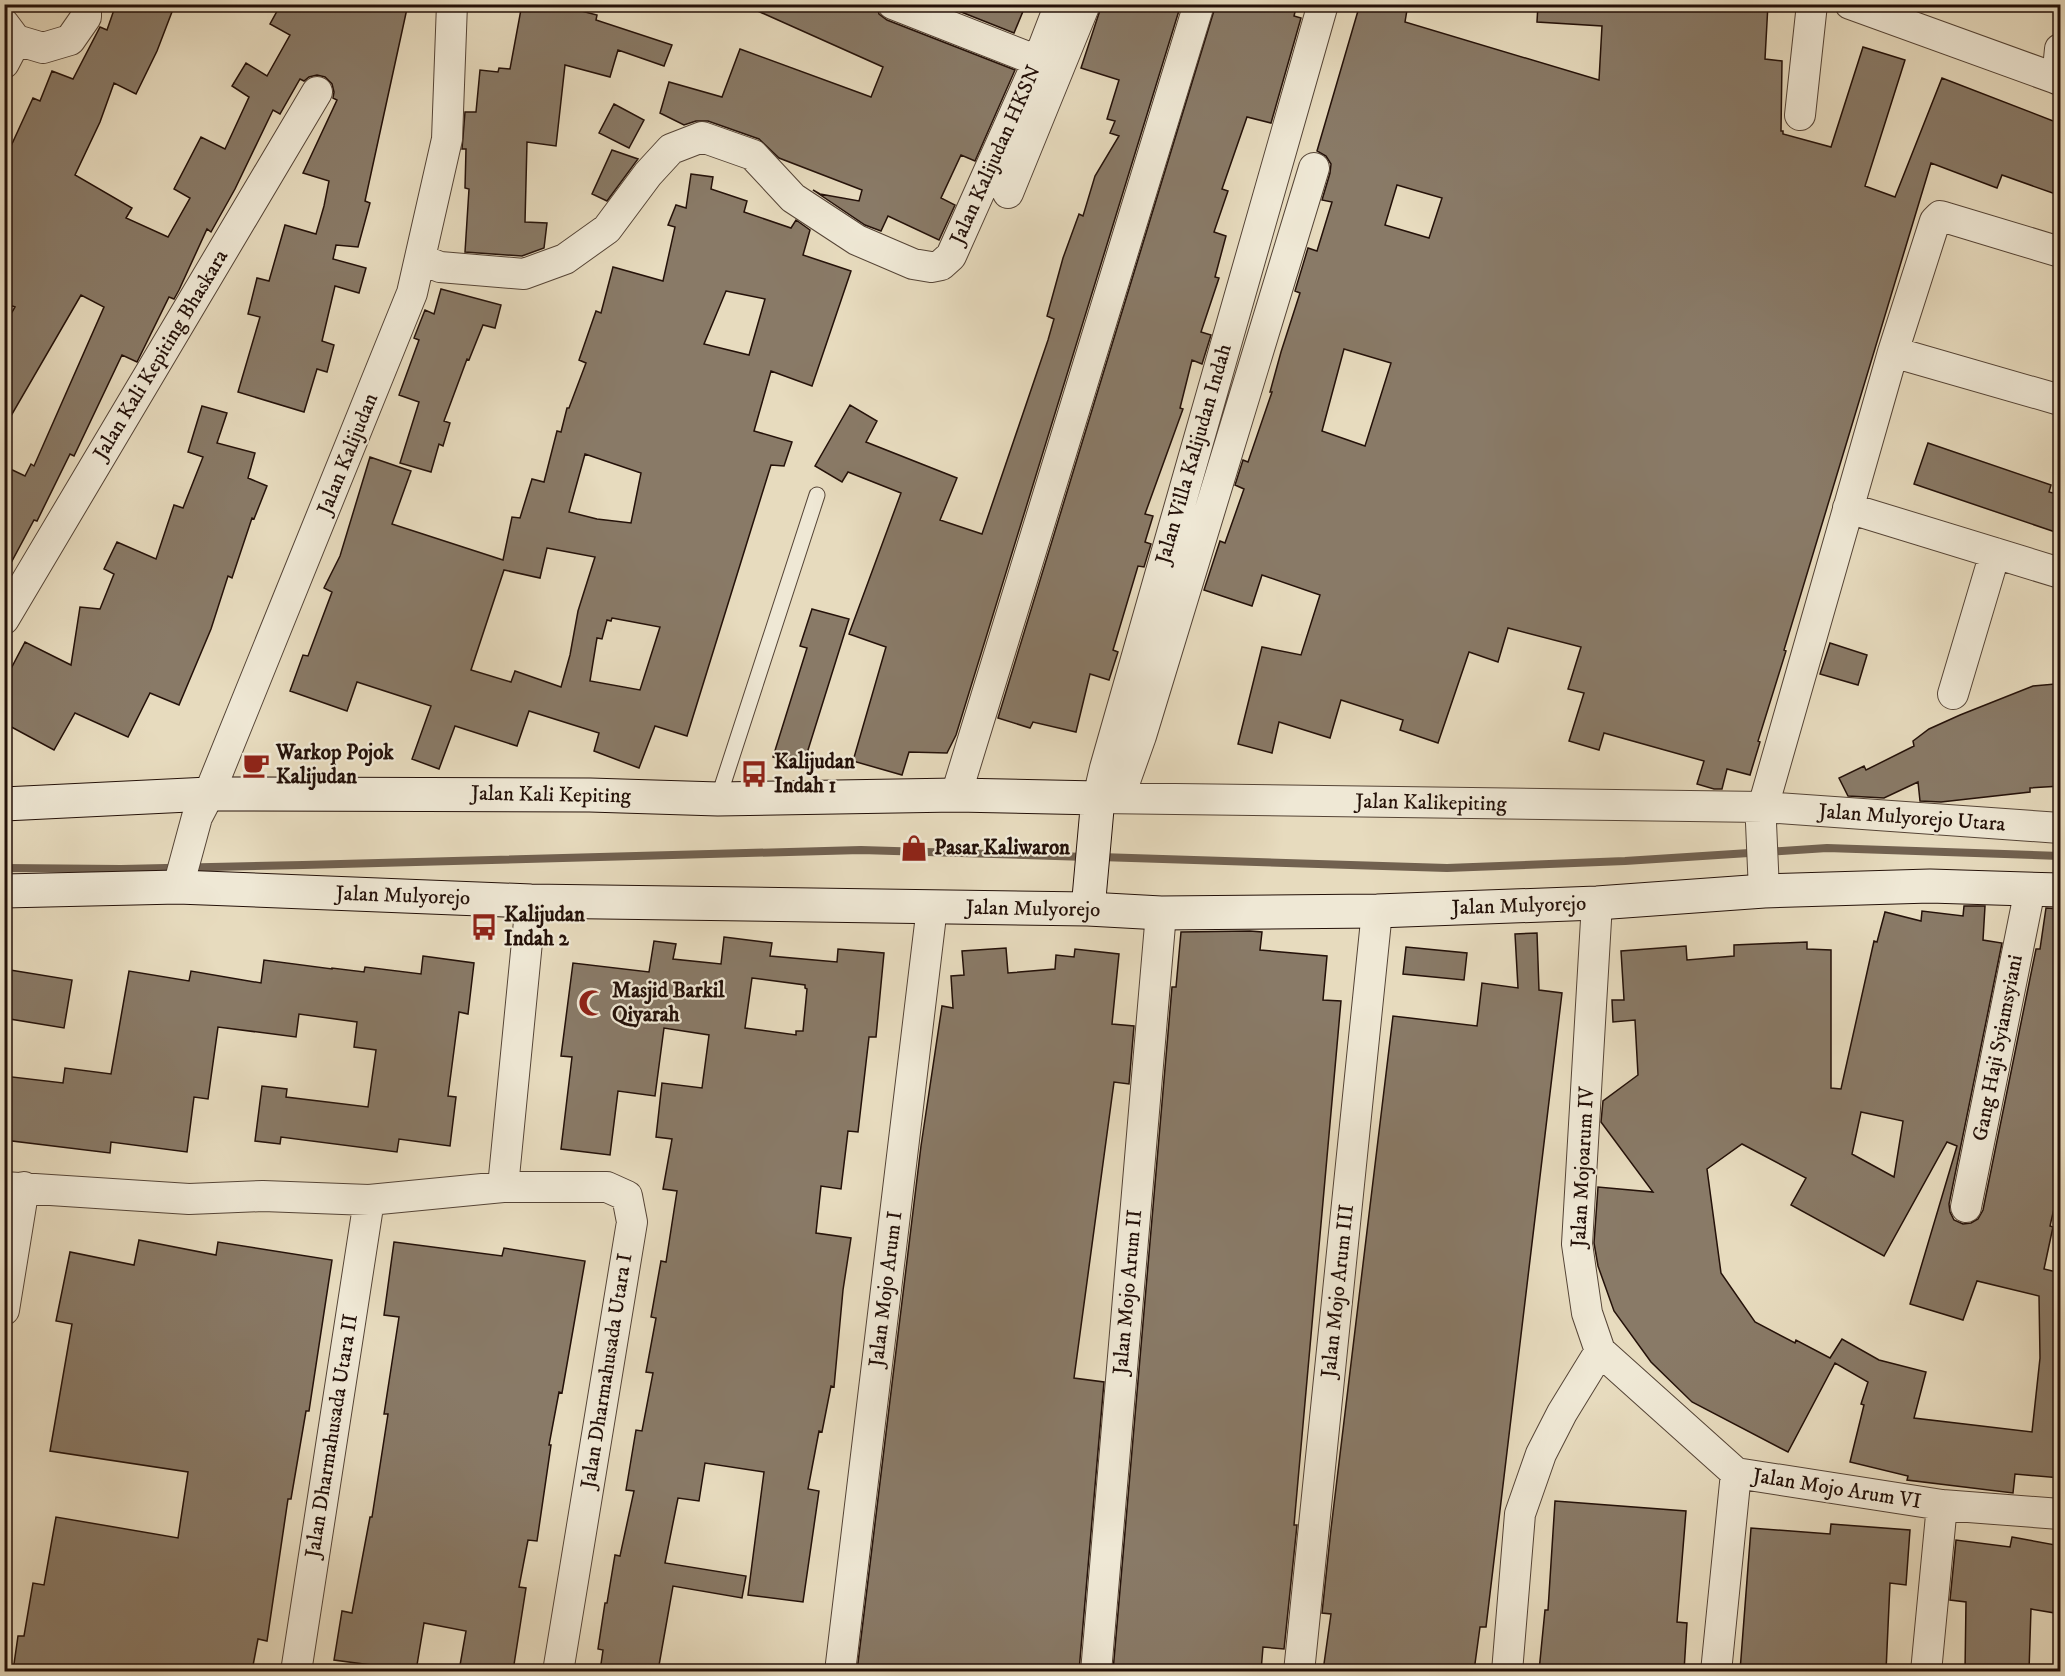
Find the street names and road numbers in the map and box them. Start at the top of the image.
street label: Jalan Kalijudan HKSN [944,61,1047,251]
street label: Jalan Kali Kepiting Bhaskara [87,245,234,467]
street label: Jalan Villa Kalijudan Indah [1150,341,1238,569]
street label: Jalan Kalijudan [311,390,384,520]
street label: Jalan Kali Kepiting [469,781,632,809]
street label: Jalan Kalikepiting [1353,789,1508,817]
street label: Jalan Mulyorejo Utara [1816,798,2006,838]
street label: Jalan Mulyorejo [333,881,471,911]
street label: Jalan Mulyorejo [1449,891,1587,921]
street label: Jalan Mulyorejo [964,895,1100,923]
street label: Gang Haji Syiamsyiani [1967,953,2029,1143]
street label: Jalan Mojoarum IV [1566,1085,1600,1250]
street label: Jalan Mojo Arum III [1316,1203,1360,1381]
street label: Jalan Mojo Arum II [1108,1209,1148,1377]
street label: Jalan Mojo Arum I [863,1210,908,1370]
street label: Jalan Dharmahusada Utara I [575,1252,638,1492]
street label: Jalan Dharmahusada Utara II [300,1312,364,1562]
street label: Jalan Mojo Arum VI [1749,1463,1923,1515]

